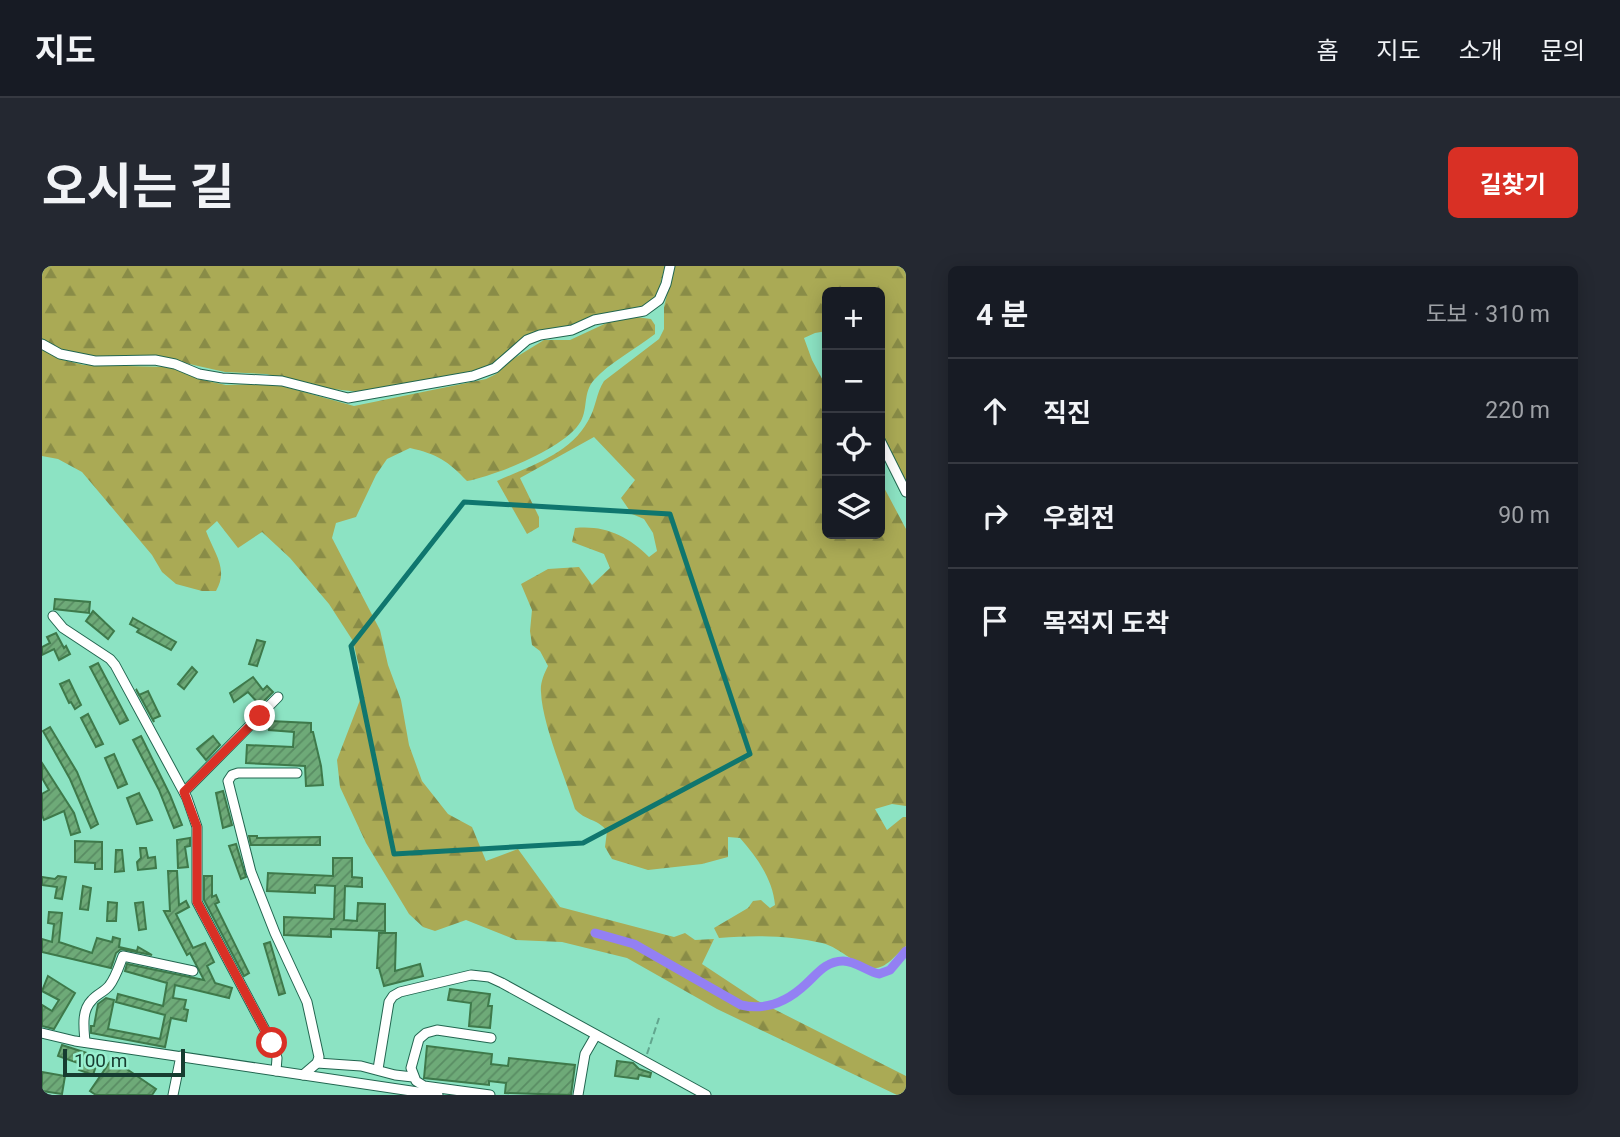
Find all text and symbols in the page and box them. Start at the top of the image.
text: 지도 [35,31,96,70]
text: 홈 [1316,37,1338,65]
text: 지도 [1376,37,1421,65]
text: 소개 [1459,37,1503,65]
text: 문의 [1541,37,1585,65]
button: 길찾기 [1448,147,1578,218]
text: 오시는 길 [42,159,235,216]
map controls [822,287,885,539]
button: + [822,287,885,350]
text: 4 분 [976,297,1028,332]
text: 도보 · 310 m [1426,301,1550,328]
button: − [822,350,885,413]
icon: ahead [976,392,1014,430]
text: 220 m [1485,397,1550,424]
text: 직진 [1043,398,1091,428]
button: locate [822,413,885,476]
button: layers [822,476,885,539]
icon: right [976,497,1014,535]
text: 90 m [1498,502,1550,529]
text: 우회전 [1043,503,1115,533]
icon: arrive [976,602,1014,640]
text: 목적지 도착 [1043,608,1169,638]
route end [244,700,275,731]
route start [256,1027,287,1058]
scale bar [63,1046,186,1078]
text: 100 m [74,1049,127,1072]

